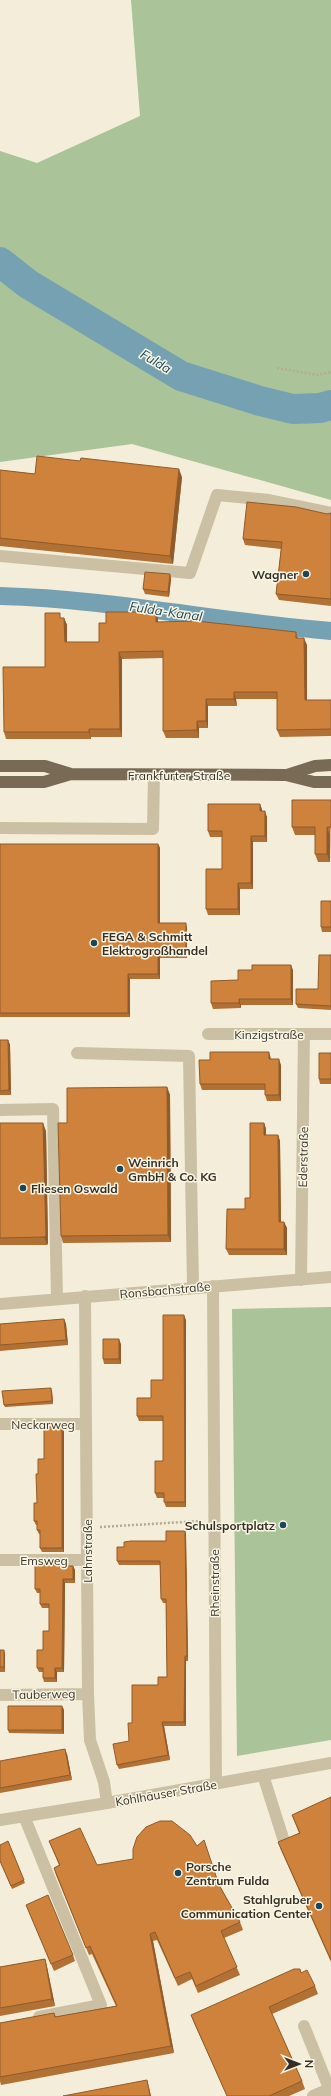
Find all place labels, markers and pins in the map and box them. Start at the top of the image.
place label: Wagner [252,567,298,582]
marker: Wagner [301,569,311,579]
place label: FEGA & Schmitt Elektrogroßhandel [102,929,208,958]
marker: FEGA & Schmitt Elektrogroßhandel [89,938,99,948]
place label: Weinrich GmbH & Co. KG [128,1155,217,1184]
marker: Weinrich GmbH & Co. KG [115,1164,125,1174]
place label: Fliesen Oswald [31,1181,118,1196]
marker: Fliesen Oswald [18,1183,28,1193]
place label: Schulsportplatz [185,1518,275,1533]
marker: Schulsportplatz [278,1520,288,1530]
place label: Porsche Zentrum Fulda [186,1859,269,1888]
marker: Porsche Zentrum Fulda [173,1868,183,1878]
place label: Stahlgruber Communication Center [181,1892,311,1921]
marker: Stahlgruber Communication Center [314,1901,324,1911]

